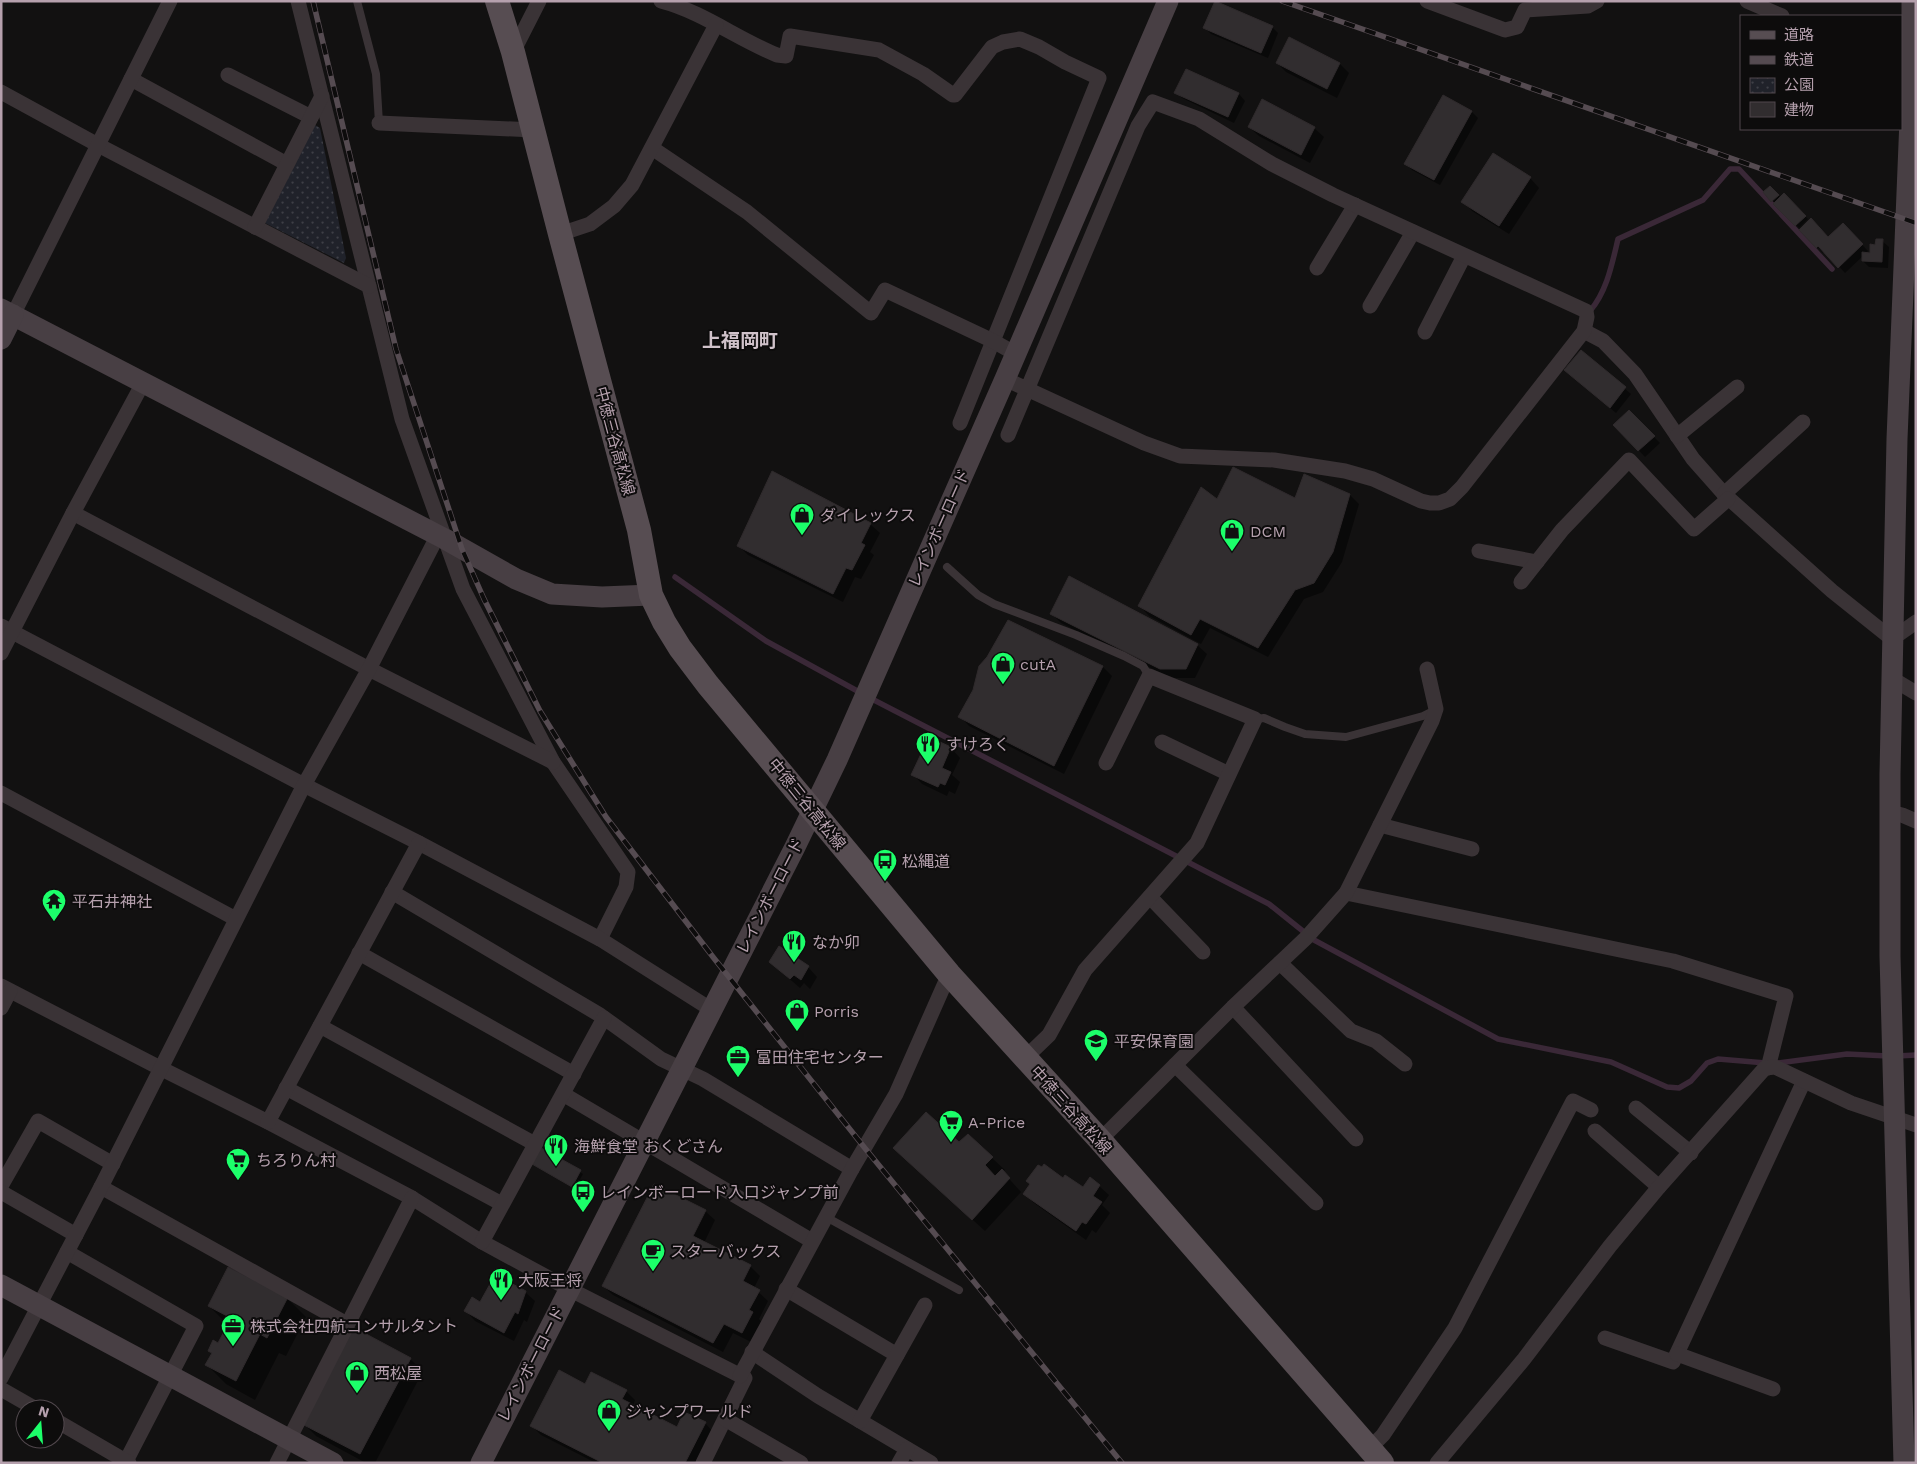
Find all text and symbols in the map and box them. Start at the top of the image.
legend [1740,15,1902,130]
text: 道路 [1784,26,1814,44]
text: 鉄道 [1784,51,1814,69]
text: 公園 [1784,76,1814,94]
text: 建物 [1784,101,1814,119]
district label: 上福岡町 [702,329,778,352]
street label: 中徳三谷高松線 [591,384,639,498]
street label: レインボーロード [904,466,974,590]
shop icon: ダイレックス [789,502,815,536]
place label: ダイレックス [820,506,916,525]
shop icon: DCM [1219,518,1245,552]
place label: DCM [1250,522,1286,541]
shop icon: cutA [990,651,1016,685]
place label: cutA [1020,655,1057,674]
restaurant icon: すけろく [915,731,941,765]
place label: すけろく [946,735,1010,754]
street label: 中徳三谷高松線 [764,754,850,854]
street label: レインボーロード [732,835,808,957]
bus stop icon: 松縄道 [872,848,898,882]
place label: 松縄道 [902,852,950,871]
temple icon: 平石井神社 [41,888,67,922]
place label: 平石井神社 [72,892,152,911]
restaurant icon: なか卯 [781,929,807,963]
place label: なか卯 [812,933,860,952]
shop icon: Porris [784,998,810,1032]
place label: Porris [814,1002,859,1021]
school or university icon: 平安保育園 [1083,1028,1109,1062]
place label: 平安保育園 [1114,1032,1194,1051]
office icon: 富田住宅センター [725,1044,751,1078]
place label: 富田住宅センター [756,1048,884,1067]
street label: 中徳三谷高松線 [1026,1062,1116,1158]
supermarket icon: A-Price [938,1109,964,1143]
place label: A-Price [968,1113,1025,1132]
restaurant icon: 海鮮食堂 おくどさん [543,1133,569,1167]
place label: 海鮮食堂 おくどさん [574,1137,723,1156]
supermarket icon: ちろりん村 [225,1147,251,1181]
place label: ちろりん村 [256,1151,336,1170]
bus stop icon: レインボーロード入口ジャンプ前 [570,1179,596,1213]
place label: レインボーロード入口ジャンプ前 [600,1183,839,1202]
cafe icon: スターバックス [640,1238,666,1272]
place label: スターバックス [670,1242,781,1261]
restaurant icon: 大阪王将 [488,1267,514,1301]
place label: 大阪王将 [518,1271,582,1290]
street label: レインボーロード [493,1303,569,1425]
office icon: 株式会社四航コンサルタント [220,1313,246,1347]
place label: 株式会社四航コンサルタント [250,1317,458,1336]
shop icon: 西松屋 [344,1360,370,1394]
place label: 西松屋 [374,1364,422,1383]
shop icon: ジャンプワールド [596,1398,622,1432]
north arrow [15,1399,65,1449]
text: N [37,1402,51,1421]
place label: ジャンプワールド [626,1402,753,1421]

